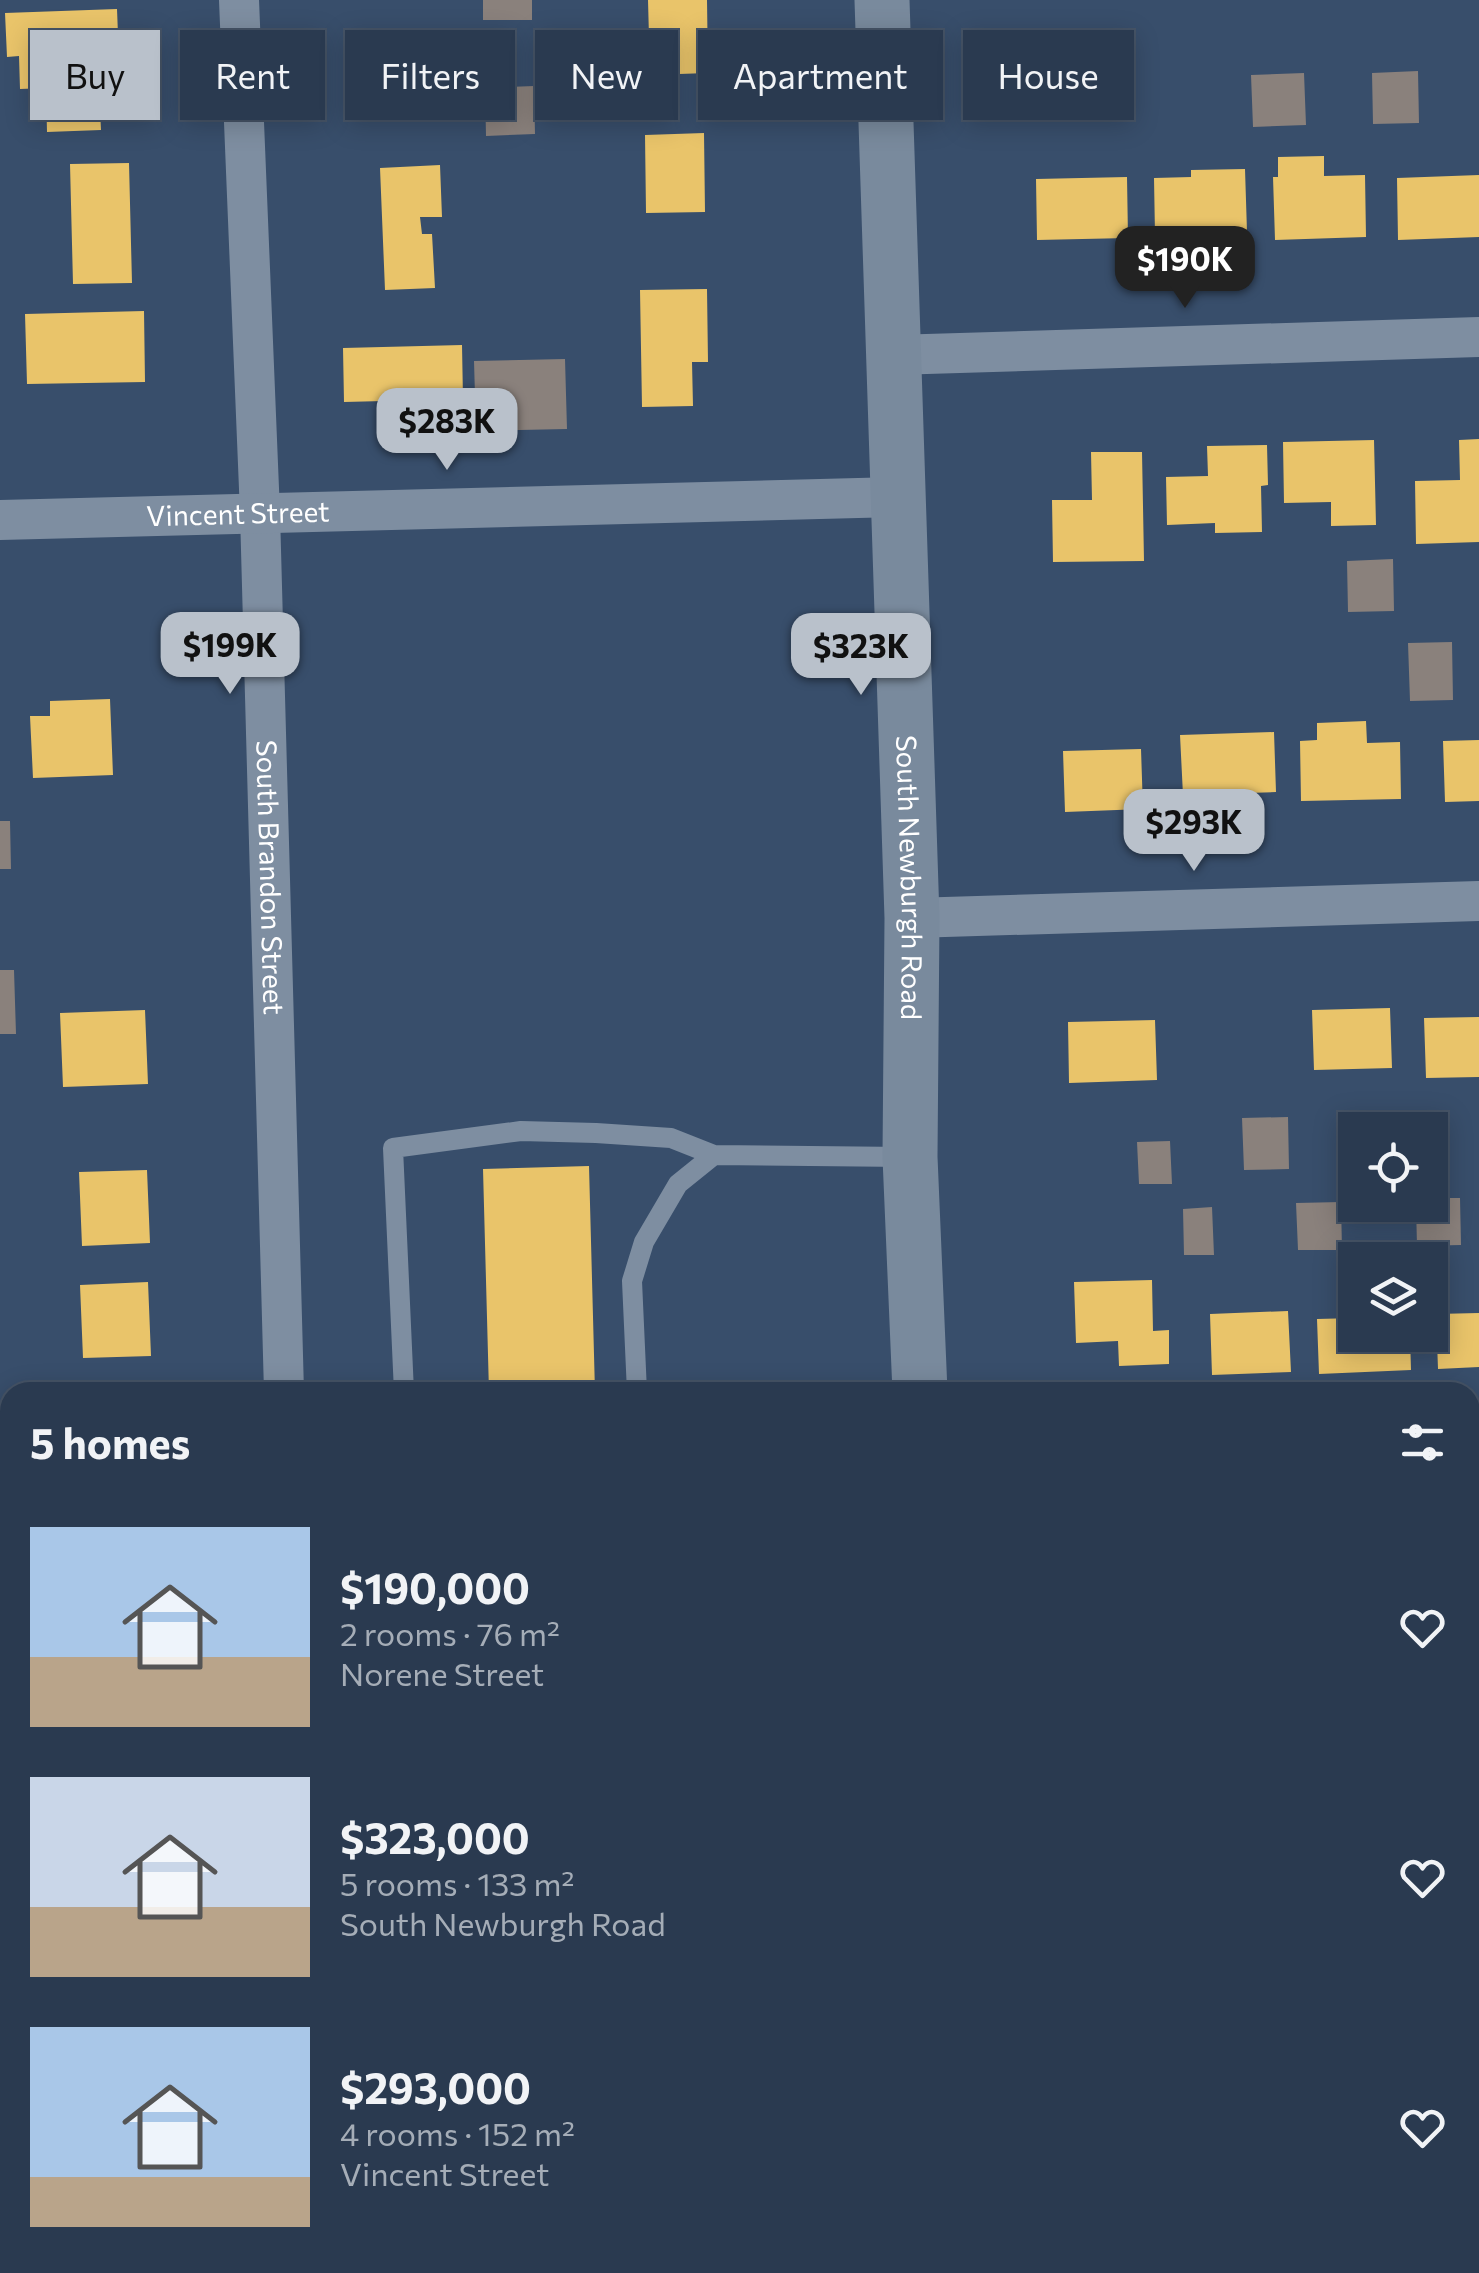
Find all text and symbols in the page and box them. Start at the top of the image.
chip: Buy [30,30,160,120]
chip: Rent [180,30,325,120]
chip: Filters [345,30,515,120]
chip: New [535,30,678,120]
chip: Apartment [698,30,943,120]
chip: House [963,30,1134,120]
pin: $190K [1115,226,1255,311]
text: $190K [1137,238,1233,278]
pin: $283K [377,388,517,473]
text: $283K [399,400,495,440]
street label: Vincent Street [146,494,330,532]
pin: $199K [160,612,300,697]
pin: $323K [791,613,931,698]
text: $199K [183,624,277,664]
text: $323K [813,625,909,665]
street label: South Newburgh Road [890,734,930,1020]
street label: South Brandon Street [250,740,292,1015]
pin: $293K [1124,789,1264,874]
text: $293K [1146,801,1242,841]
map controls [1338,1112,1448,1352]
button: locate [1338,1112,1448,1222]
button: layers [1338,1242,1448,1352]
icon: filters [1395,1415,1450,1470]
text: 5 homes [30,1416,190,1468]
text: $190,000 [340,1561,530,1613]
icon: home [110,1567,230,1687]
icon: heart [1395,1600,1450,1655]
text: 2 rooms · 76 m² [340,1613,560,1653]
text: Norene Street [340,1653,544,1693]
text: $323,000 [340,1811,530,1863]
icon: home [110,1817,230,1937]
icon: heart [1395,1850,1450,1905]
text: 5 rooms · 133 m² [340,1863,574,1903]
text: South Newburgh Road [340,1903,666,1943]
text: $293,000 [340,2061,531,2113]
icon: home [110,2067,230,2187]
icon: heart [1395,2100,1450,2155]
text: 4 rooms · 152 m² [340,2113,575,2153]
text: Vincent Street [340,2153,549,2193]

